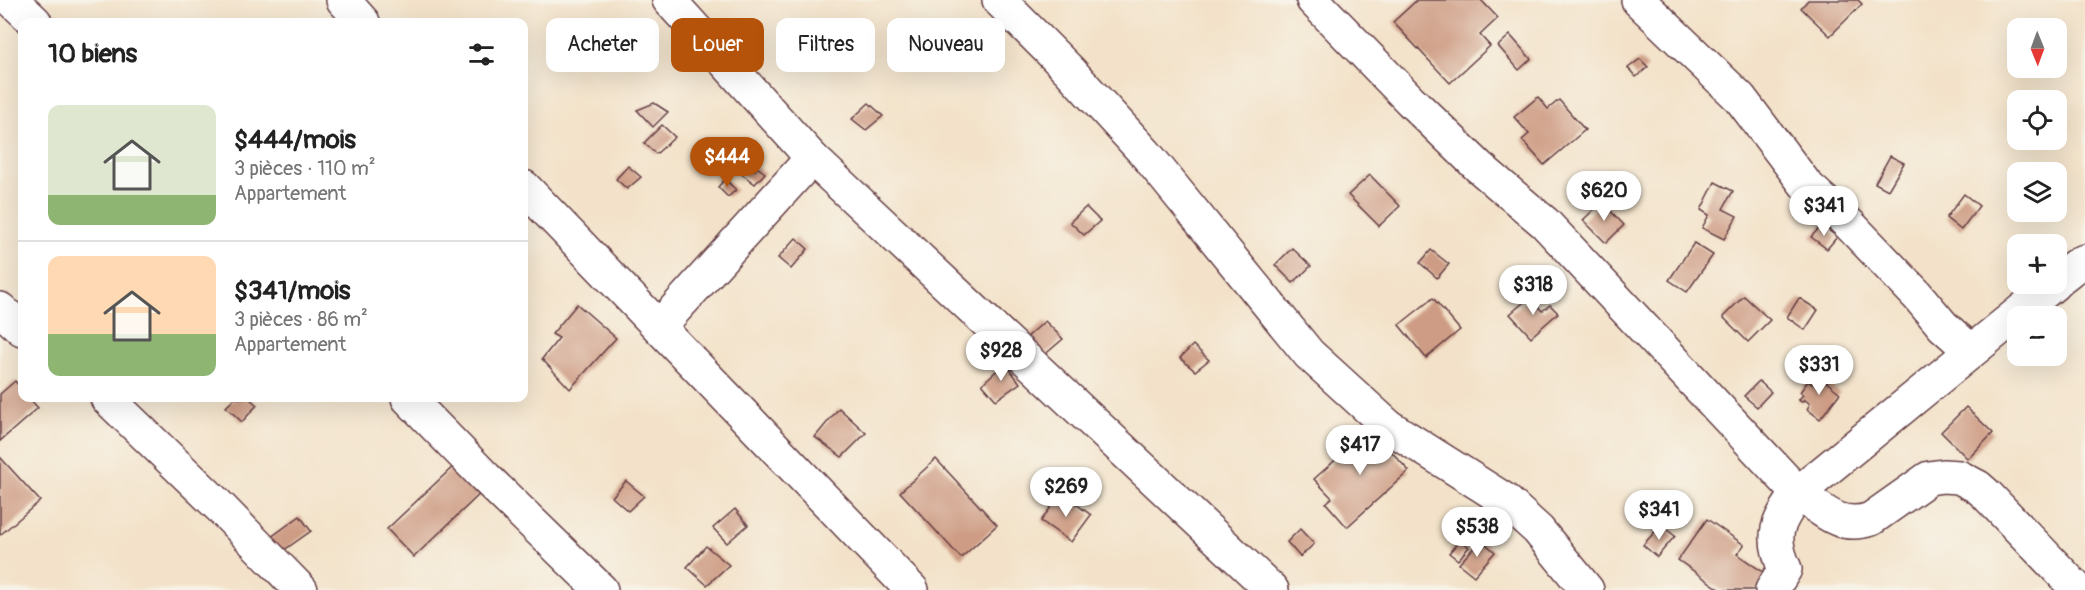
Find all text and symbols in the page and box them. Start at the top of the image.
chip: Acheter [546,18,659,72]
chip: Louer [671,18,764,72]
chip: Filtres [776,18,875,72]
chip: Nouveau [887,18,1005,72]
north arrow [2007,18,2067,78]
map controls [2007,18,2067,366]
text: 10 biens [48,38,137,70]
icon: filters [465,38,498,71]
button: locate [2007,90,2067,150]
text: $444/mois [234,124,356,156]
icon: home [96,129,168,201]
pin: $444 [691,137,763,188]
text: $444 [704,144,750,169]
text: 3 pièces · 110 m² [234,156,376,181]
button: layers [2007,162,2067,222]
pin: $620 [1568,171,1640,222]
text: $620 [1580,178,1628,203]
text: Appartement [234,181,346,206]
pin: $341 [1788,186,1860,237]
text: $341 [1803,193,1845,218]
button: + [2007,234,2067,294]
pin: $318 [1497,265,1569,316]
text: $318 [1513,272,1553,297]
text: $341/mois [234,275,350,307]
icon: home [96,280,168,352]
button: − [2007,306,2067,366]
text: 3 pièces · 86 m² [234,307,368,332]
pin: $928 [965,331,1037,382]
text: Appartement [234,332,346,357]
text: $928 [980,338,1022,363]
pin: $331 [1783,345,1855,396]
text: $331 [1799,352,1839,377]
pin: $417 [1324,425,1396,476]
text: $417 [1340,432,1380,457]
pin: $269 [1030,467,1102,518]
text: $269 [1044,474,1088,499]
pin: $341 [1623,490,1695,541]
text: $341 [1638,497,1680,522]
pin: $538 [1441,507,1513,558]
text: $538 [1456,514,1498,539]

